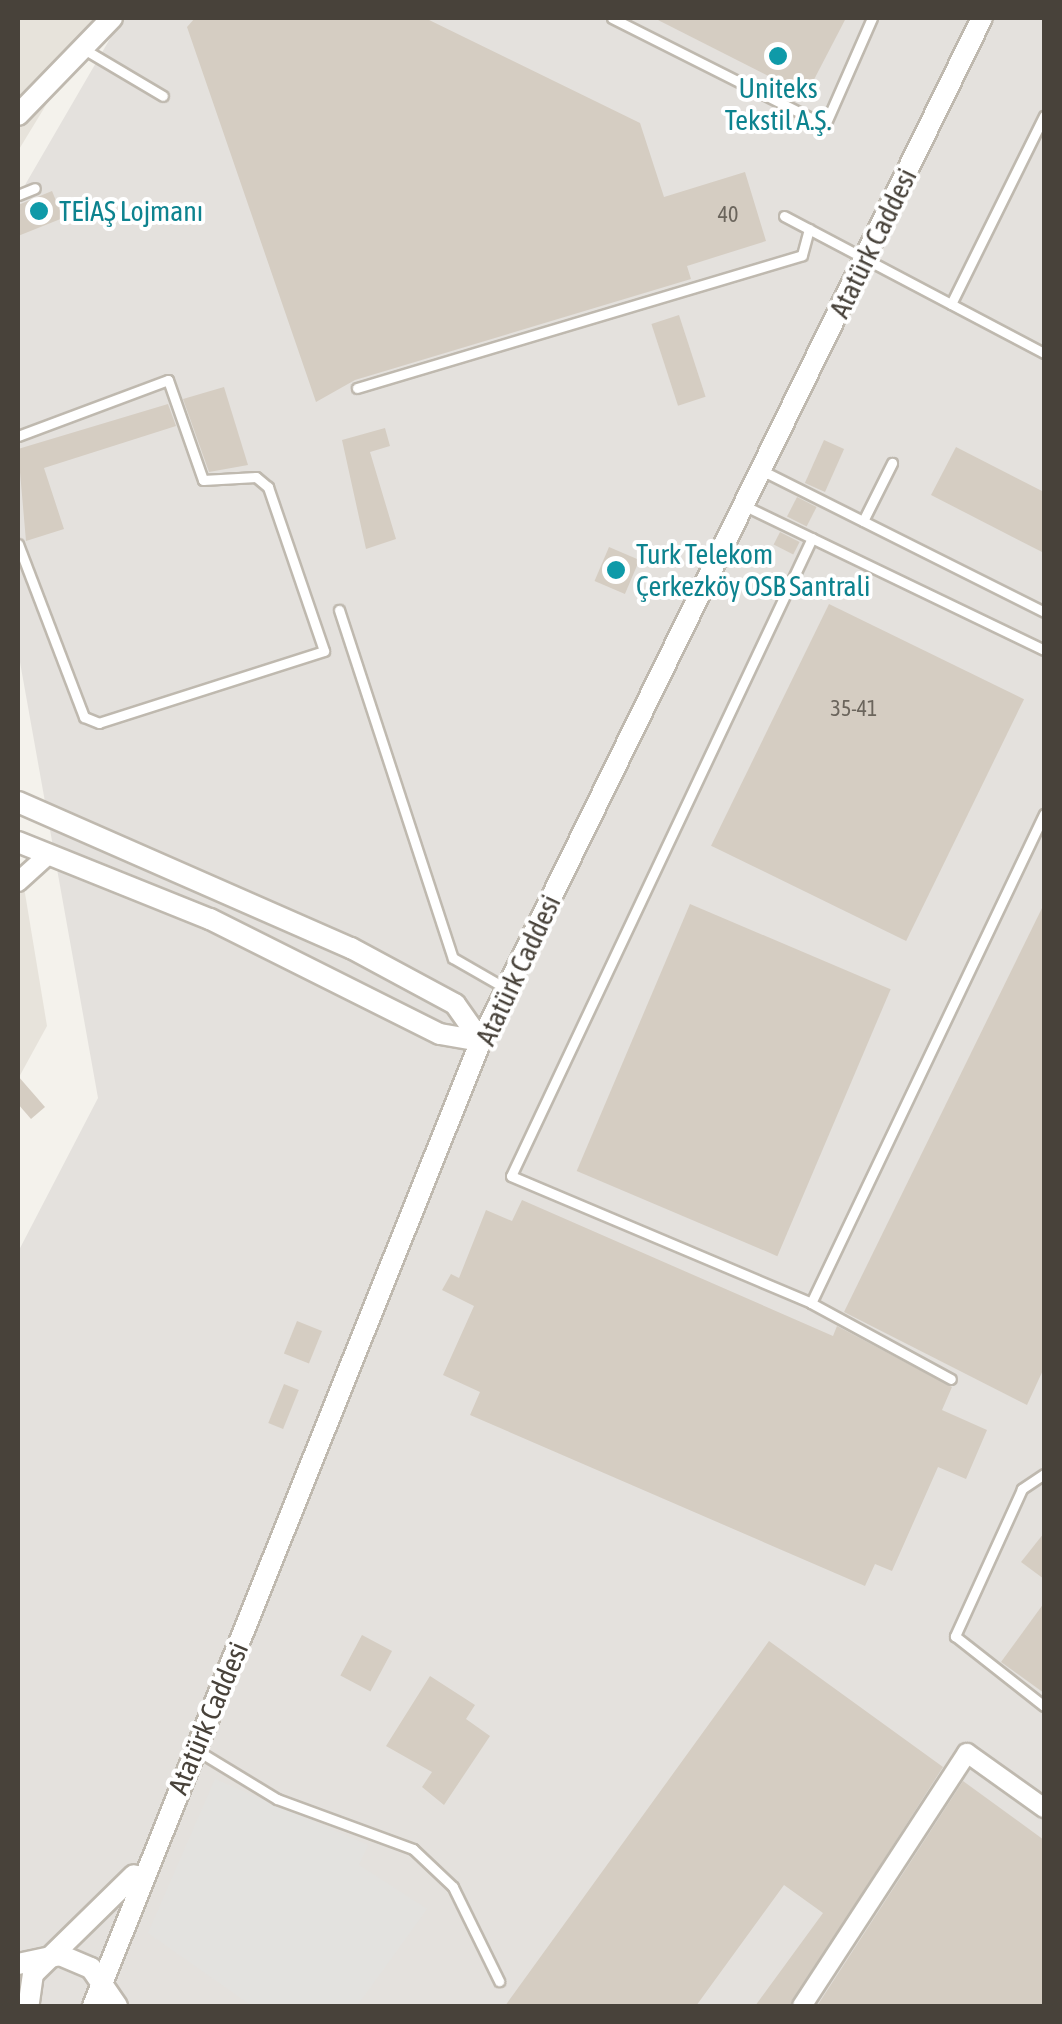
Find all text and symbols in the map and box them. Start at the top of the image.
marker: Uniteks Tekstil A.Ş. [767,45,789,67]
place label: Uniteks Tekstil A.Ş. [725,71,831,137]
street label: Atatürk Caddesi [822,163,924,323]
place label: TEİAŞ Lojmanı [59,194,203,228]
marker: TEİAŞ Lojmanı [28,200,50,222]
house number: 40 [718,202,738,228]
place label: Turk Telekom Çerkezköy OSB Santrali [636,537,870,603]
marker: Turk Telekom Çerkezköy OSB Santrali [605,559,627,581]
house number: 35-41 [831,696,877,722]
street label: Atatürk Caddesi [469,889,567,1051]
street label: Atatürk Caddesi [161,1637,255,1799]

